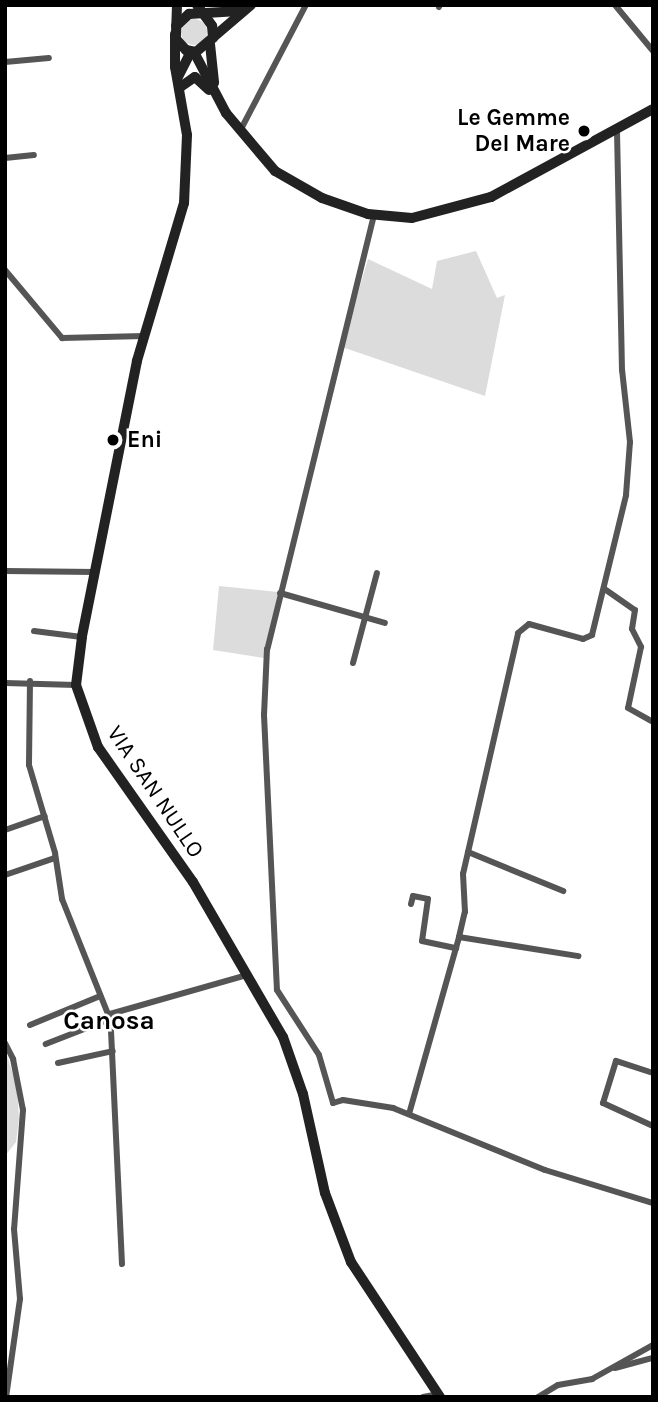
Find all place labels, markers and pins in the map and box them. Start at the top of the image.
place label: Le Gemme Del Mare [457,104,570,158]
marker: Le Gemme Del Mare [576,123,592,139]
place label: Eni [127,426,162,454]
marker: Eni [105,432,121,448]

